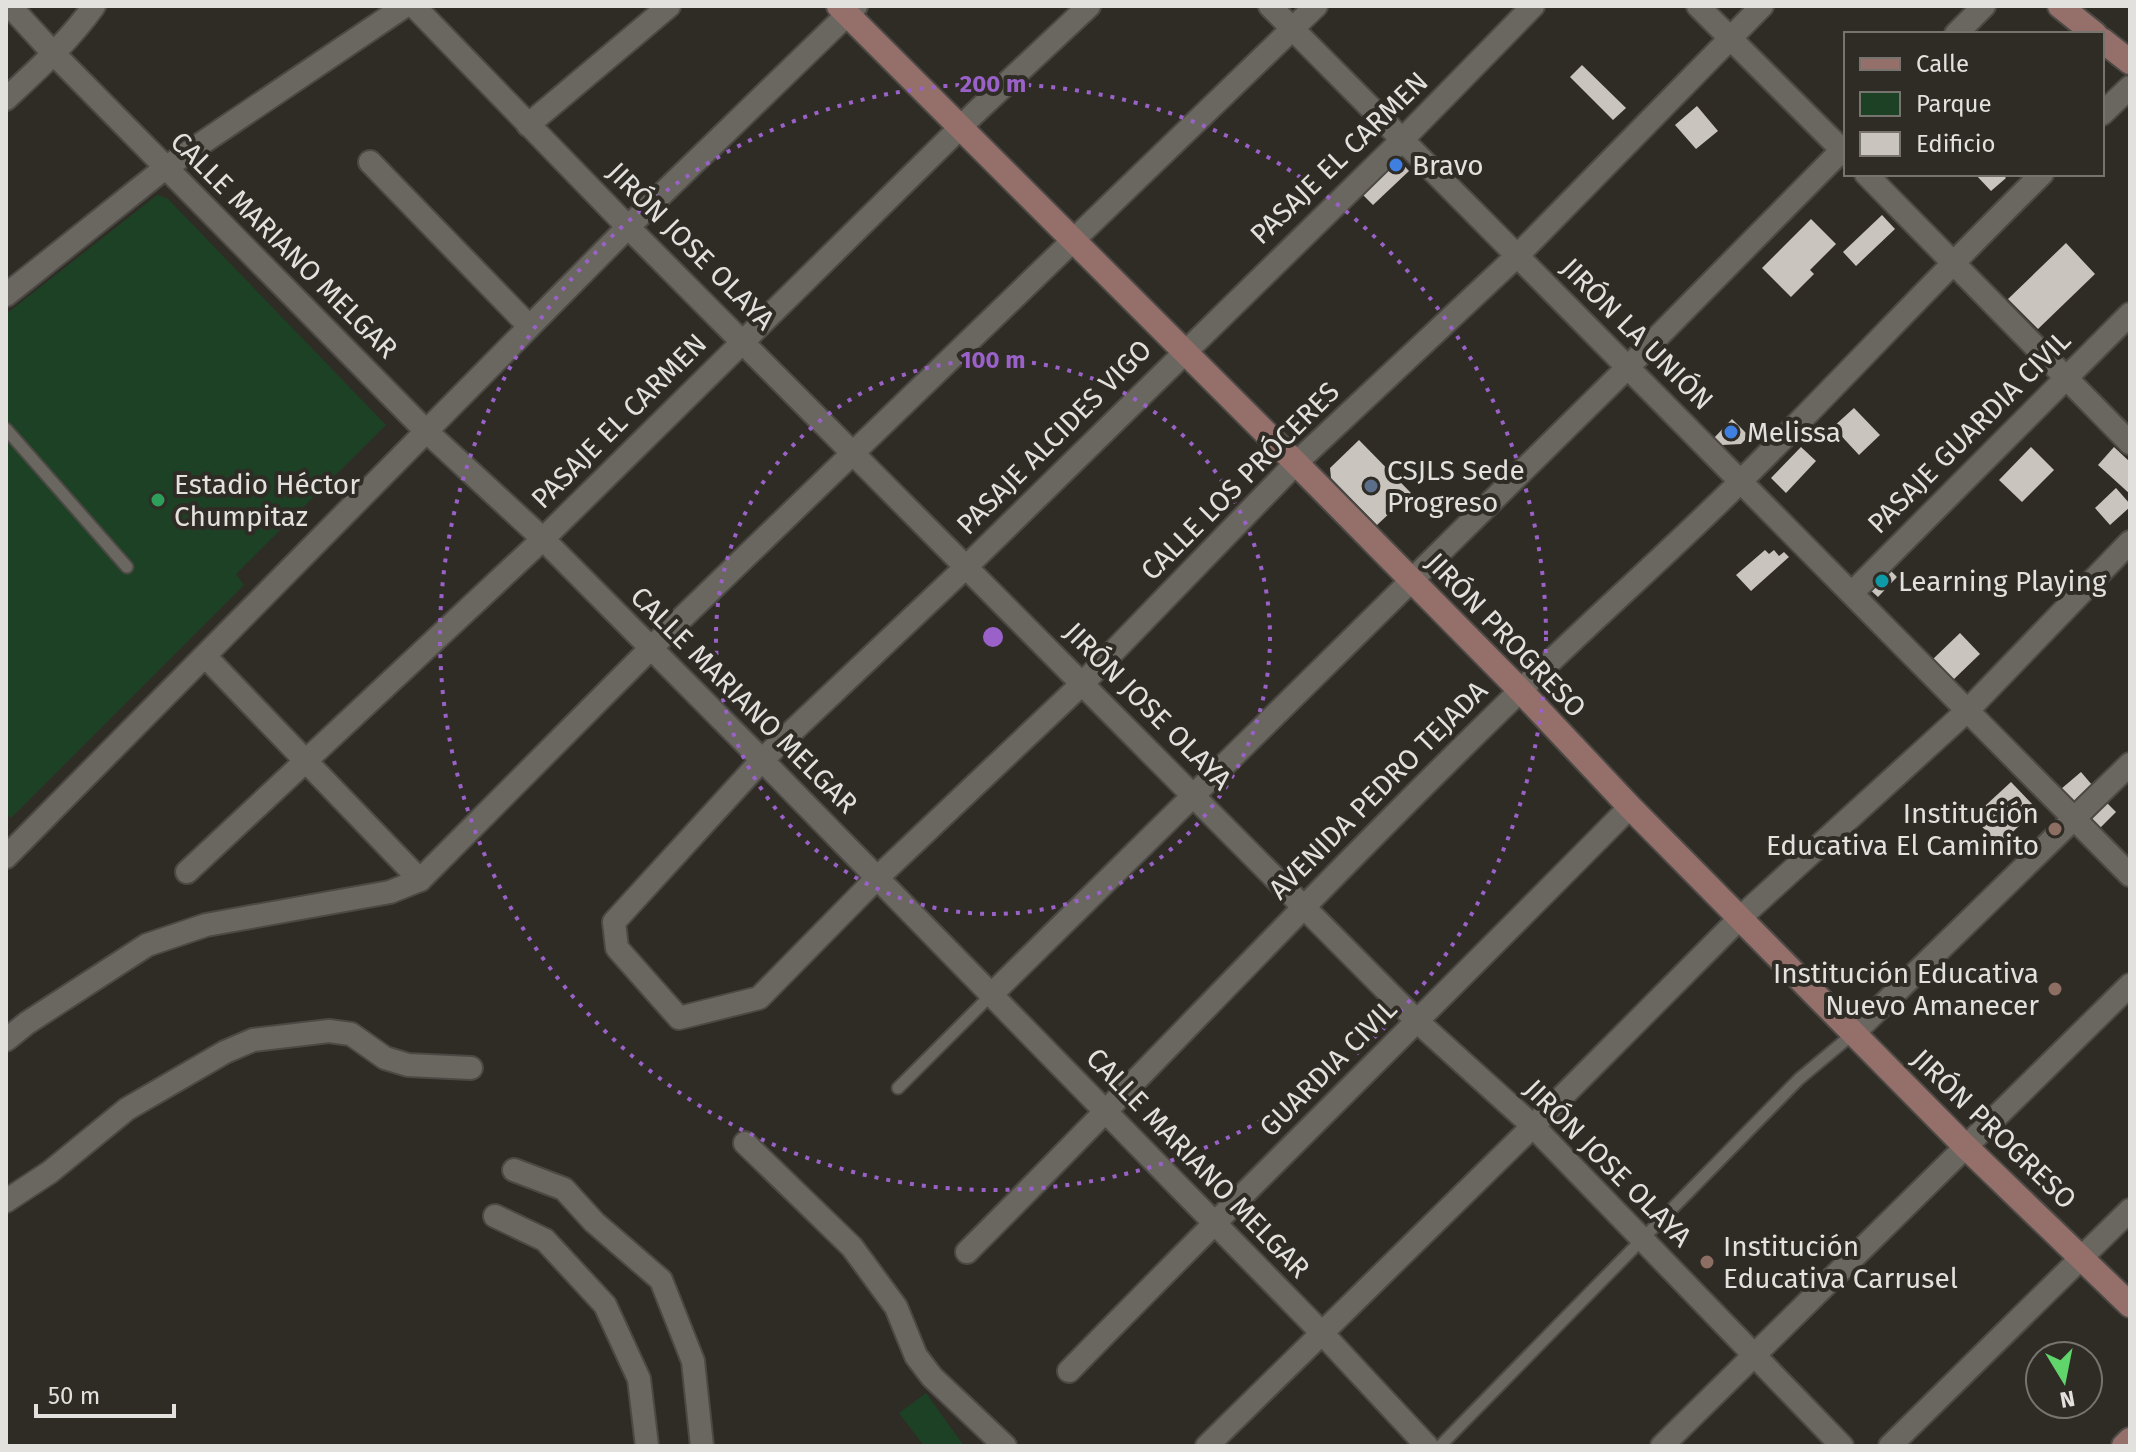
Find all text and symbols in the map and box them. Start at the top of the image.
legend [1844,32,2104,176]
text: Calle [1916,50,1969,78]
street label: PASAJE EL CARMEN [1244,65,1434,251]
text: 200 m [960,70,1026,98]
text: Parque [1916,90,1992,118]
street label: CALLE MARIANO MELGAR [164,125,404,365]
text: Edificio [1916,130,1996,158]
place label: Bravo [1412,149,1484,182]
street label: JIRÓN JOSE OLAYA [600,155,782,337]
marker: Bravo [1387,156,1405,174]
street label: JIRÓN LA UNIÓN [1554,251,1720,417]
street label: PASAJE GUARDIA CIVIL [1861,324,2077,540]
street label: PASAJE EL CARMEN [525,327,713,515]
street label: PASAJE ALCIDES VIGO [950,333,1158,541]
text: 100 m [960,346,1026,374]
street label: CALLE LOS PRÓCERES [1134,375,1346,587]
place label: Melissa [1747,416,1841,449]
marker: Melissa [1722,423,1740,441]
place label: CSJLS Sede Progreso [1387,454,1525,519]
place label: Estadio Héctor Chumpitaz [174,468,360,533]
marker: CSJLS Sede Progreso [1362,477,1380,495]
marker: Estadio Héctor Chumpitaz [149,491,167,509]
street label: JIRÓN PROGRESO [1419,546,1593,724]
place label: Learning Playing [1898,565,2107,598]
marker: Learning Playing [1873,572,1891,590]
street label: CALLE MARIANO MELGAR [624,580,864,820]
street label: JIRÓN JOSE OLAYA [1057,615,1239,797]
centre of rings [979,623,1007,651]
street label: AVENIDA PEDRO TEJADA [1262,674,1494,906]
place label: Institución Educativa El Caminito [1766,797,2039,862]
marker: Institución Educativa El Caminito [2046,820,2064,838]
place label: Institución Educativa Nuevo Amanecer [1773,957,2039,1022]
marker: Institución Educativa Nuevo Amanecer [2046,980,2064,998]
street label: GUARDIA CIVIL [1253,993,1403,1143]
street label: CALLE MARIANO MELGAR [1079,1041,1317,1285]
street label: JIRÓN PROGRESO [1905,1042,2083,1216]
street label: JIRÓN JOSE OLAYA [1517,1072,1699,1254]
place label: Institución Educativa Carrusel [1723,1230,1958,1295]
marker: Institución Educativa Carrusel [1698,1253,1716,1271]
north arrow [2024,1340,2104,1420]
scale bar [36,1368,174,1418]
text: 50 m [48,1382,100,1410]
text: N [2058,1385,2077,1414]

